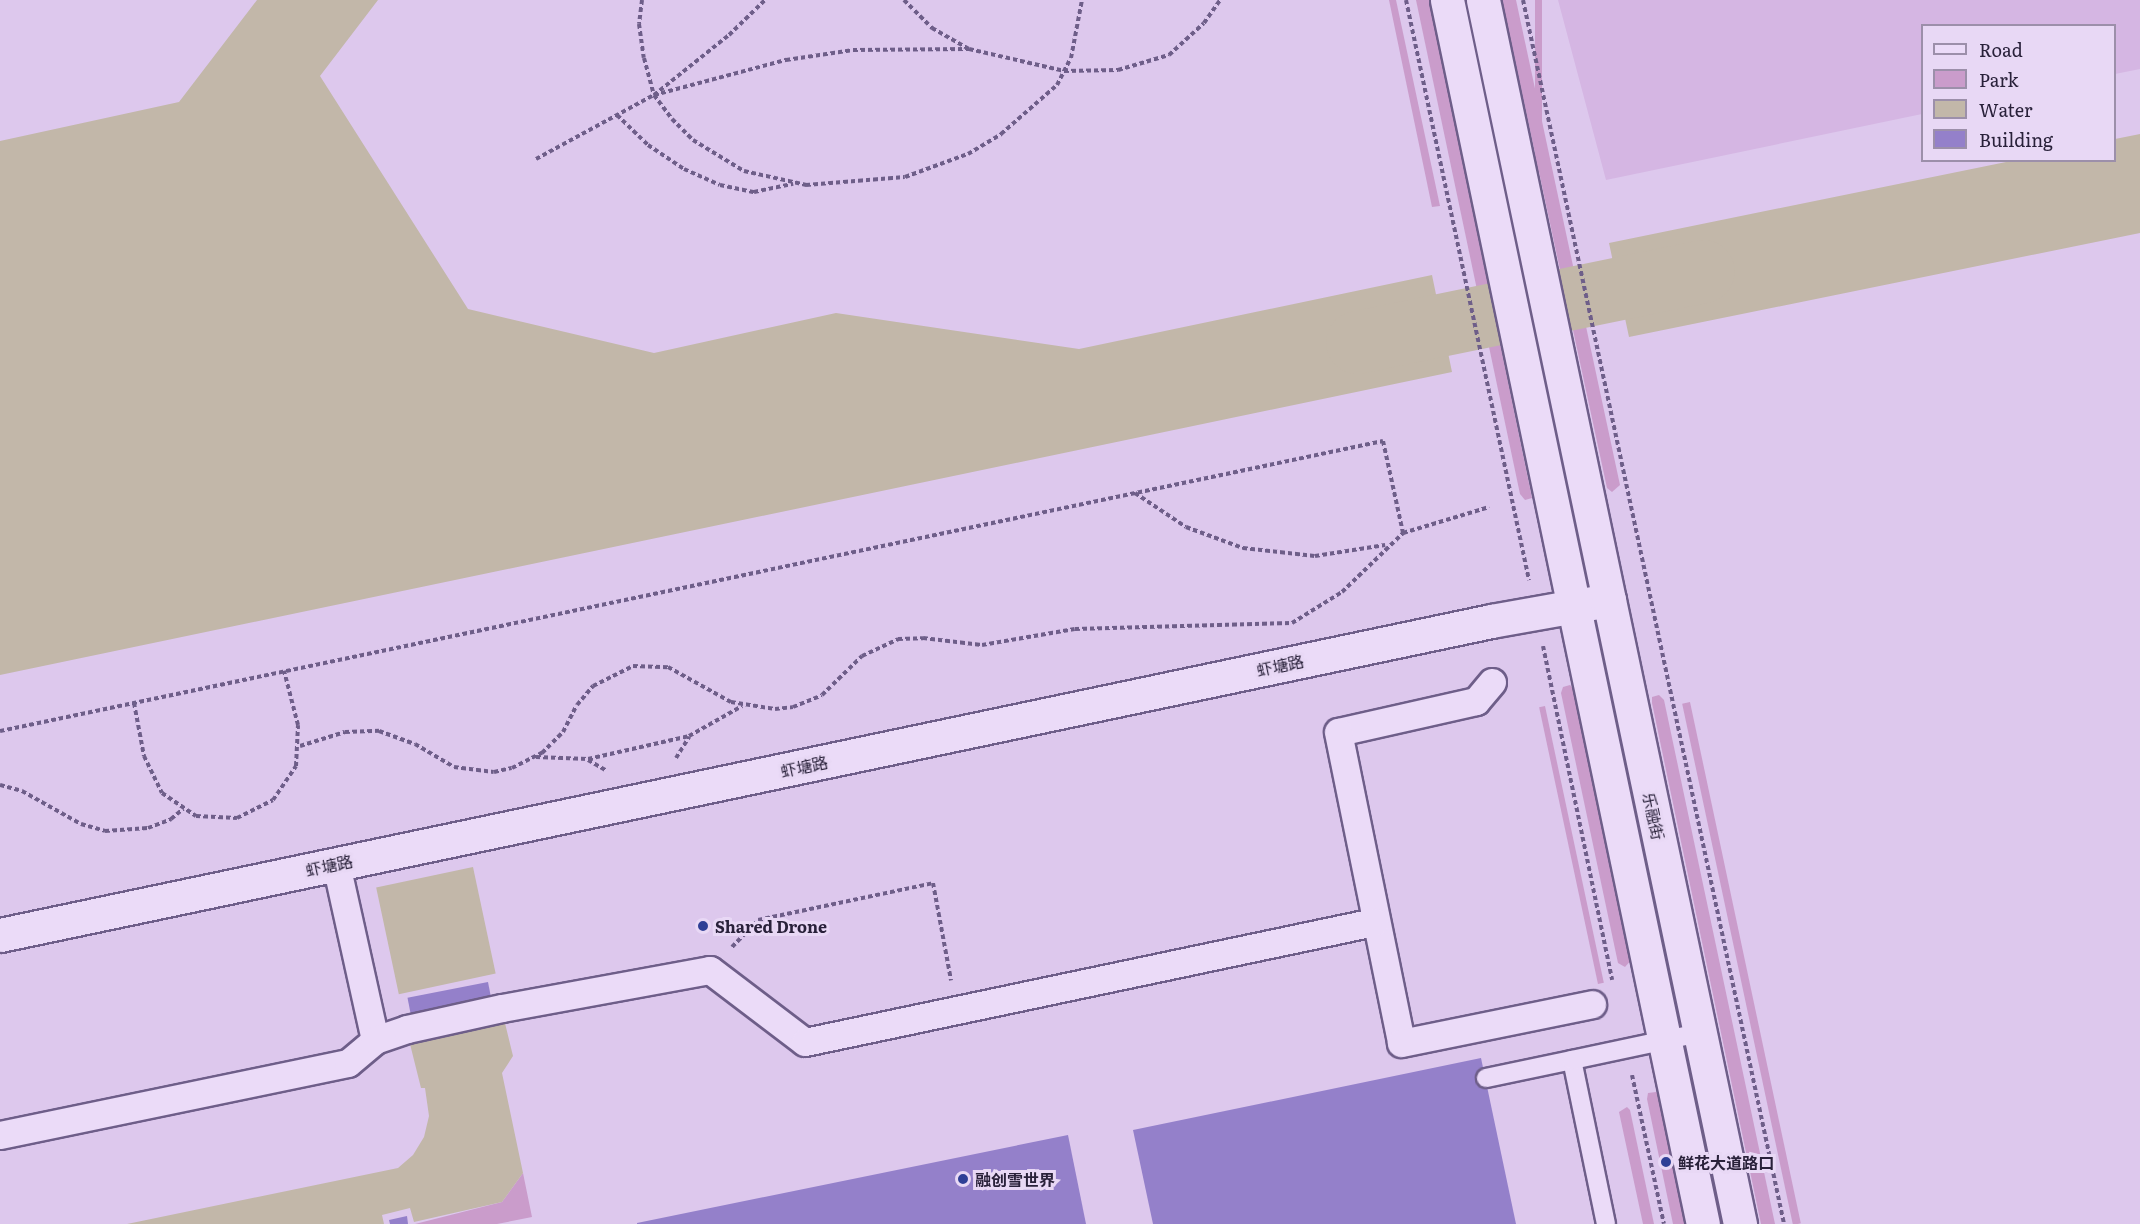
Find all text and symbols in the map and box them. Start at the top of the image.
legend [1921,24,2116,162]
text: Road [1979,36,2023,63]
text: Park [1979,66,2018,93]
text: Water [1979,96,2032,123]
text: Building [1979,126,2053,153]
street label: 虾塘路 [1255,651,1305,679]
street label: 虾塘路 [779,752,829,780]
street label: 乐融街 [1640,791,1668,841]
street label: 虾塘路 [304,851,354,879]
place label: Shared Drone [715,916,827,936]
marker: Shared Drone [696,919,710,933]
place label: 鲜花大道路口 [1678,1152,1774,1172]
marker: 鲜花大道路口 [1659,1155,1673,1169]
place label: 融创雪世界 [975,1169,1055,1189]
marker: 融创雪世界 [956,1172,970,1186]

